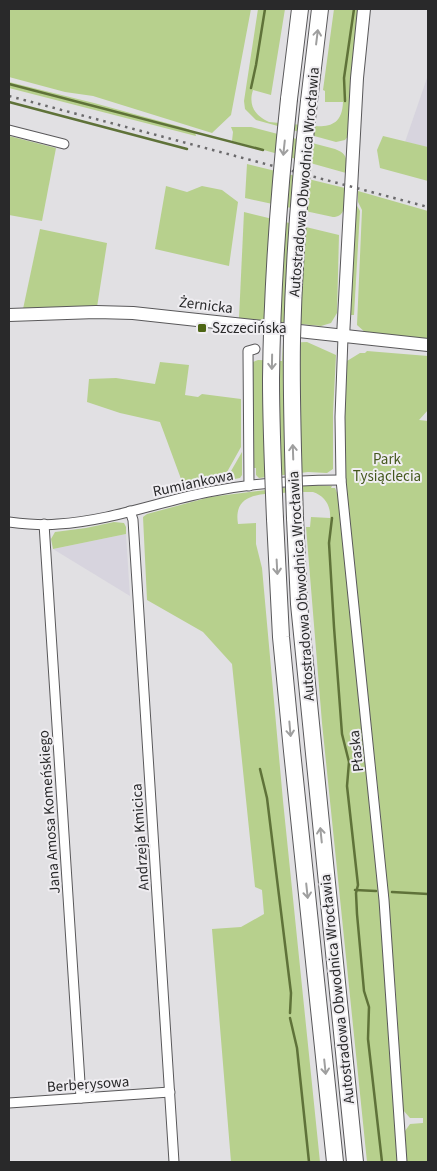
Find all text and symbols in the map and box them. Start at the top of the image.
one-way arrow [312,30,322,46]
street label: Autostradowa Obwodnica Wrocławia [284,66,325,298]
one-way arrow [279,139,288,155]
street label: Żernicka [178,292,234,319]
place label: Szczecińska [212,318,287,339]
marker: Szczecińska [196,322,208,334]
one-way arrow [267,354,277,370]
one-way arrow [288,444,297,460]
park label: Park Tysiąclecia [353,449,421,487]
street label: Rumiankowa [151,465,235,502]
street label: Autostradowa Obwodnica Wrocławia [283,470,320,702]
one-way arrow [273,559,282,575]
one-way arrow [285,721,295,737]
street label: Jana Amosa Komeńskiego [33,729,66,894]
street label: Płaska [344,729,369,773]
street label: Andrzeja Kmicica [126,783,155,891]
one-way arrow [316,828,326,844]
street label: Autostradowa Obwodnica Wrocławia [315,873,360,1105]
one-way arrow [302,883,311,899]
one-way arrow [320,1059,330,1075]
street label: Berberysowa [46,1071,130,1098]

